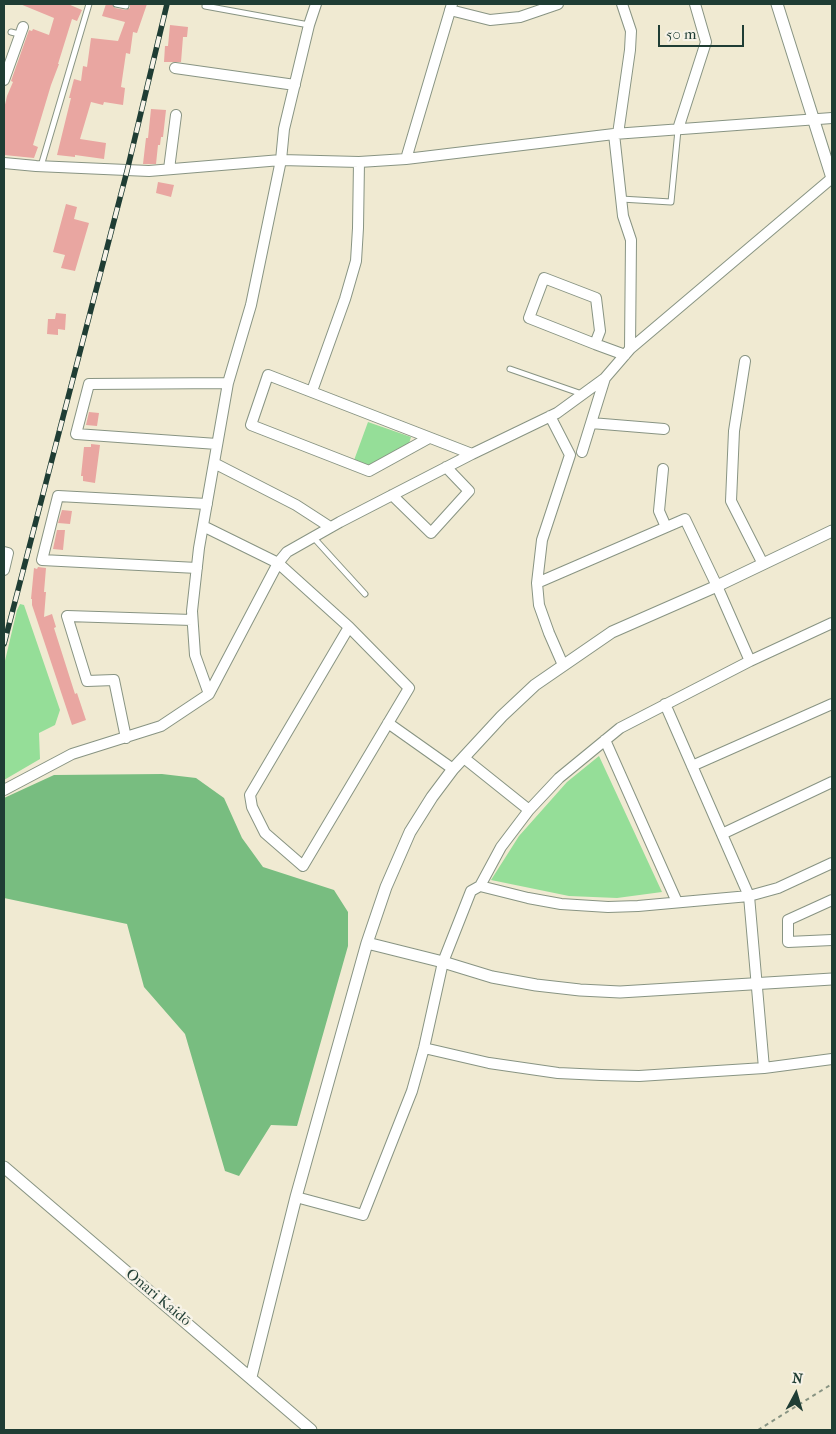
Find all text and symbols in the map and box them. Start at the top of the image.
scale bar [661,15,747,47]
text: 50 m [666,25,696,43]
street label: Onari Kaidō [122,1266,194,1330]
north arrow [771,1369,821,1419]
text: N [791,1370,804,1388]

